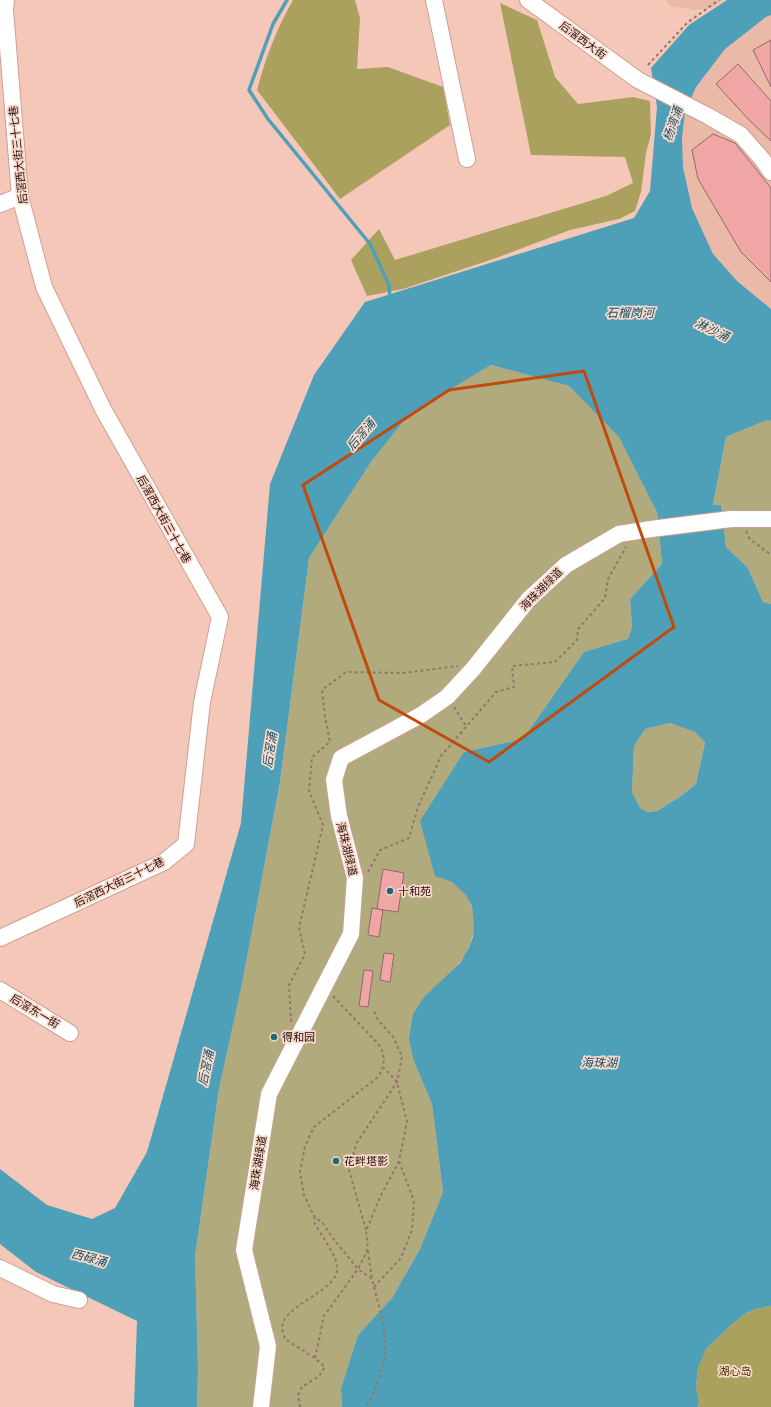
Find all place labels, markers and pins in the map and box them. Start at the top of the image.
place label: 十和苑 [398,884,431,898]
marker: 十和苑 [385,886,395,896]
place label: 得和园 [282,1030,315,1044]
marker: 得和园 [269,1032,279,1042]
place label: 花畔塔影 [344,1154,388,1168]
marker: 花畔塔影 [331,1156,341,1166]

